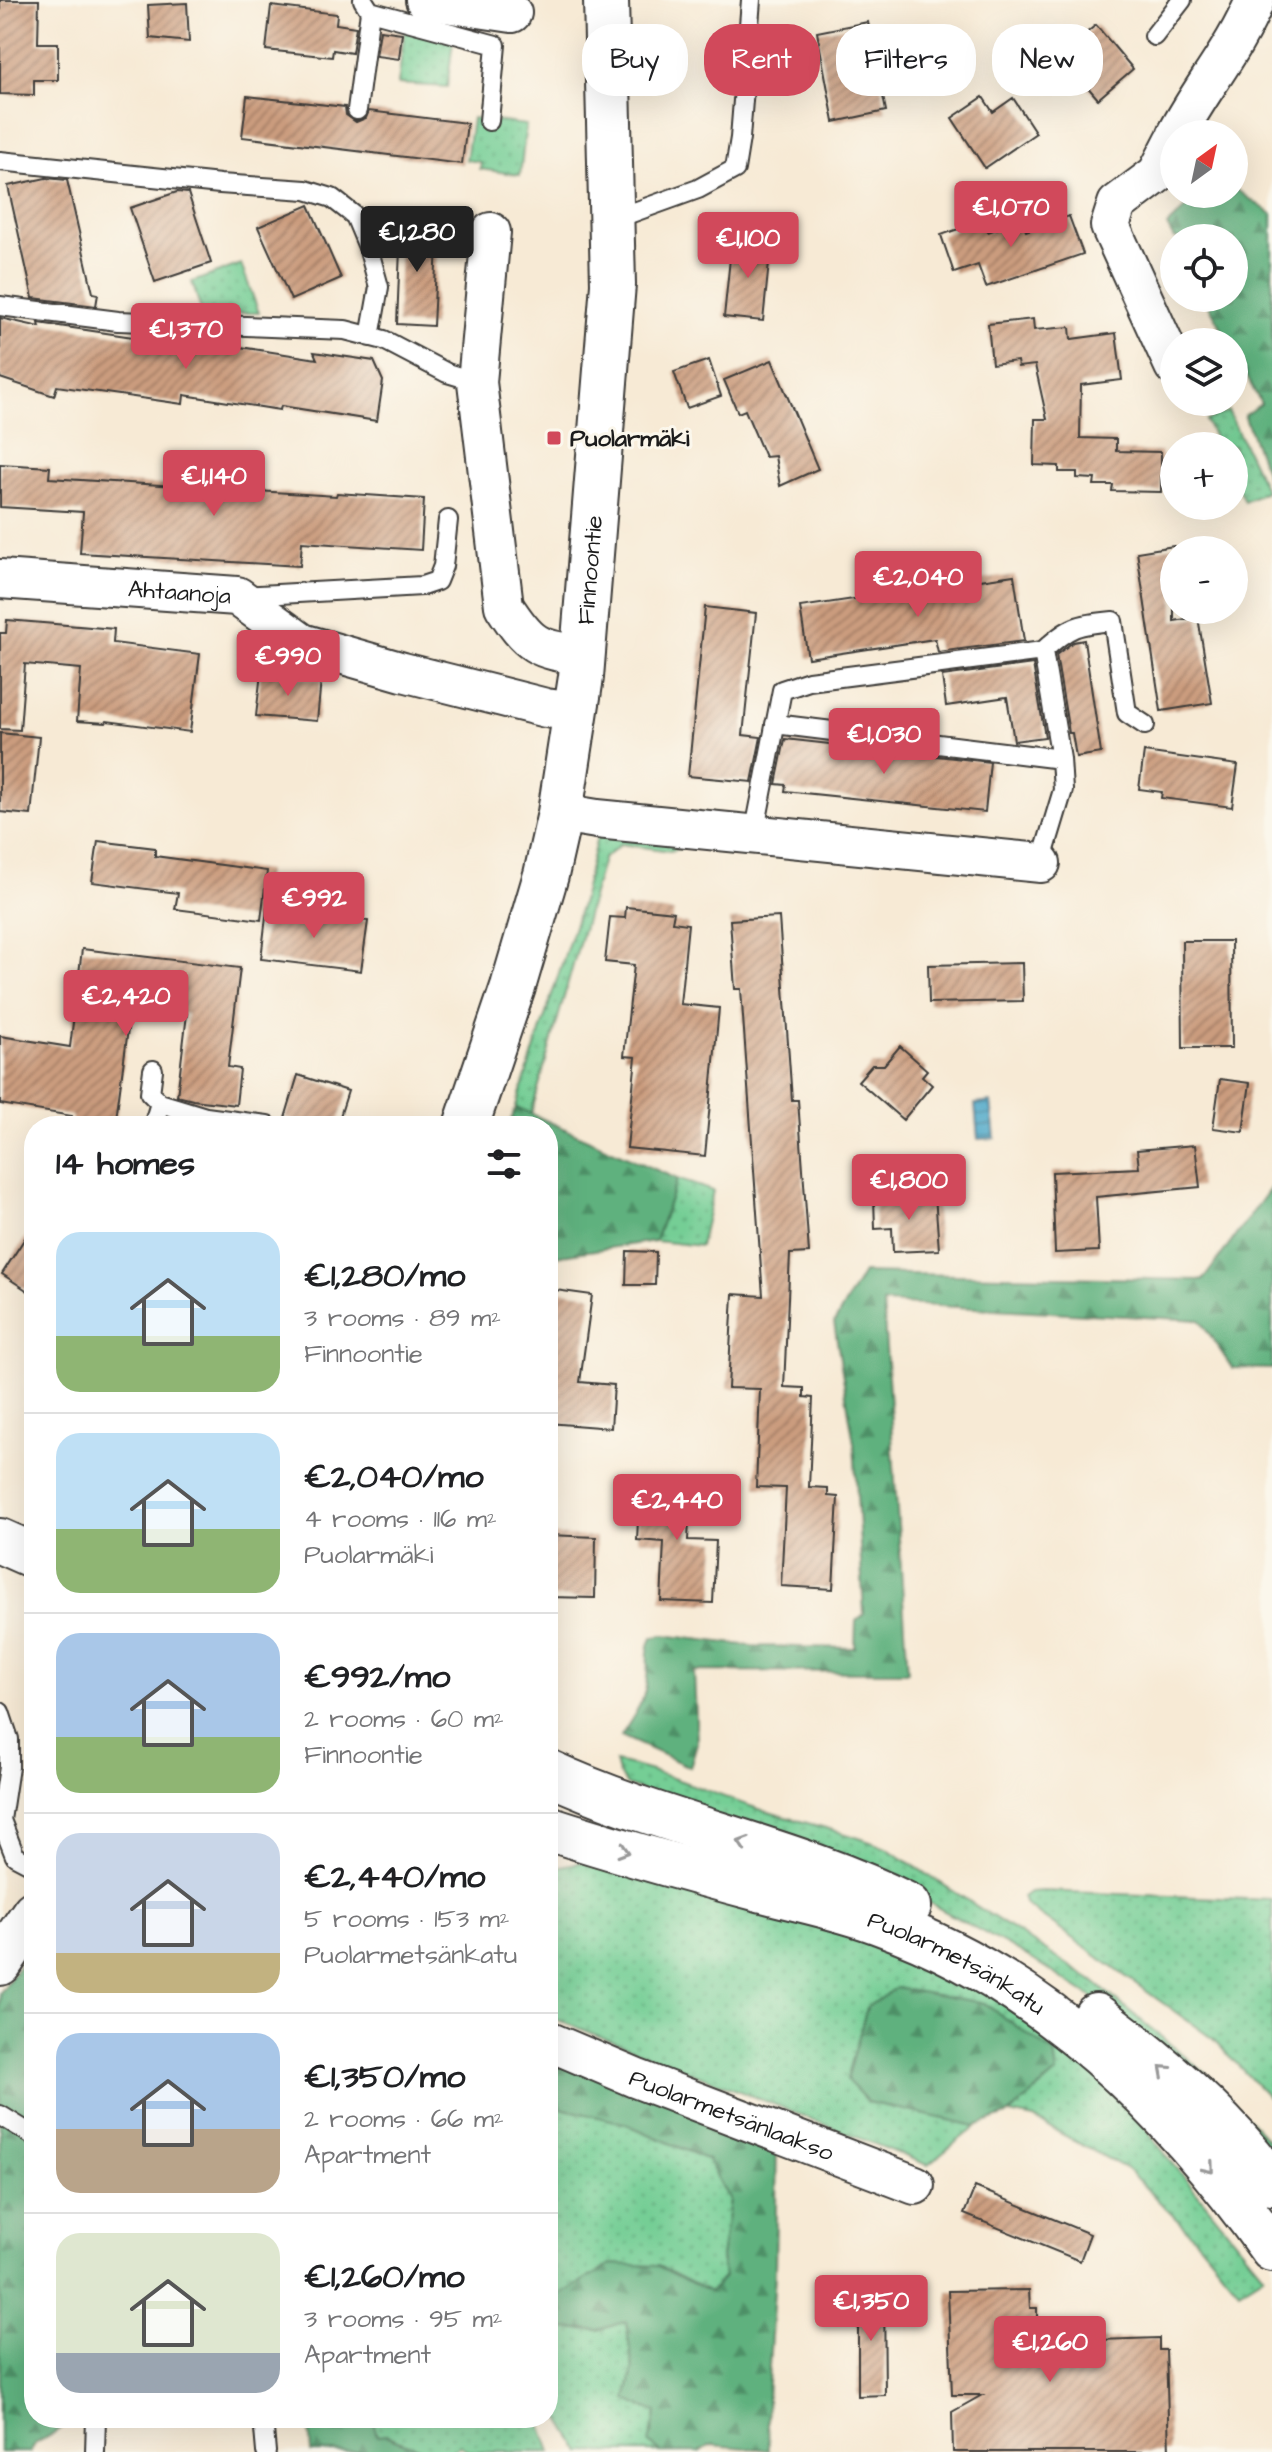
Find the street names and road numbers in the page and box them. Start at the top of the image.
street label: Finnoontie [569,514,612,626]
street label: Ahtaanoja [127,572,232,614]
street label: Puolarmetsänkatu [863,1903,1052,2024]
street label: Puolarmetsänlaakso [624,2061,839,2171]

